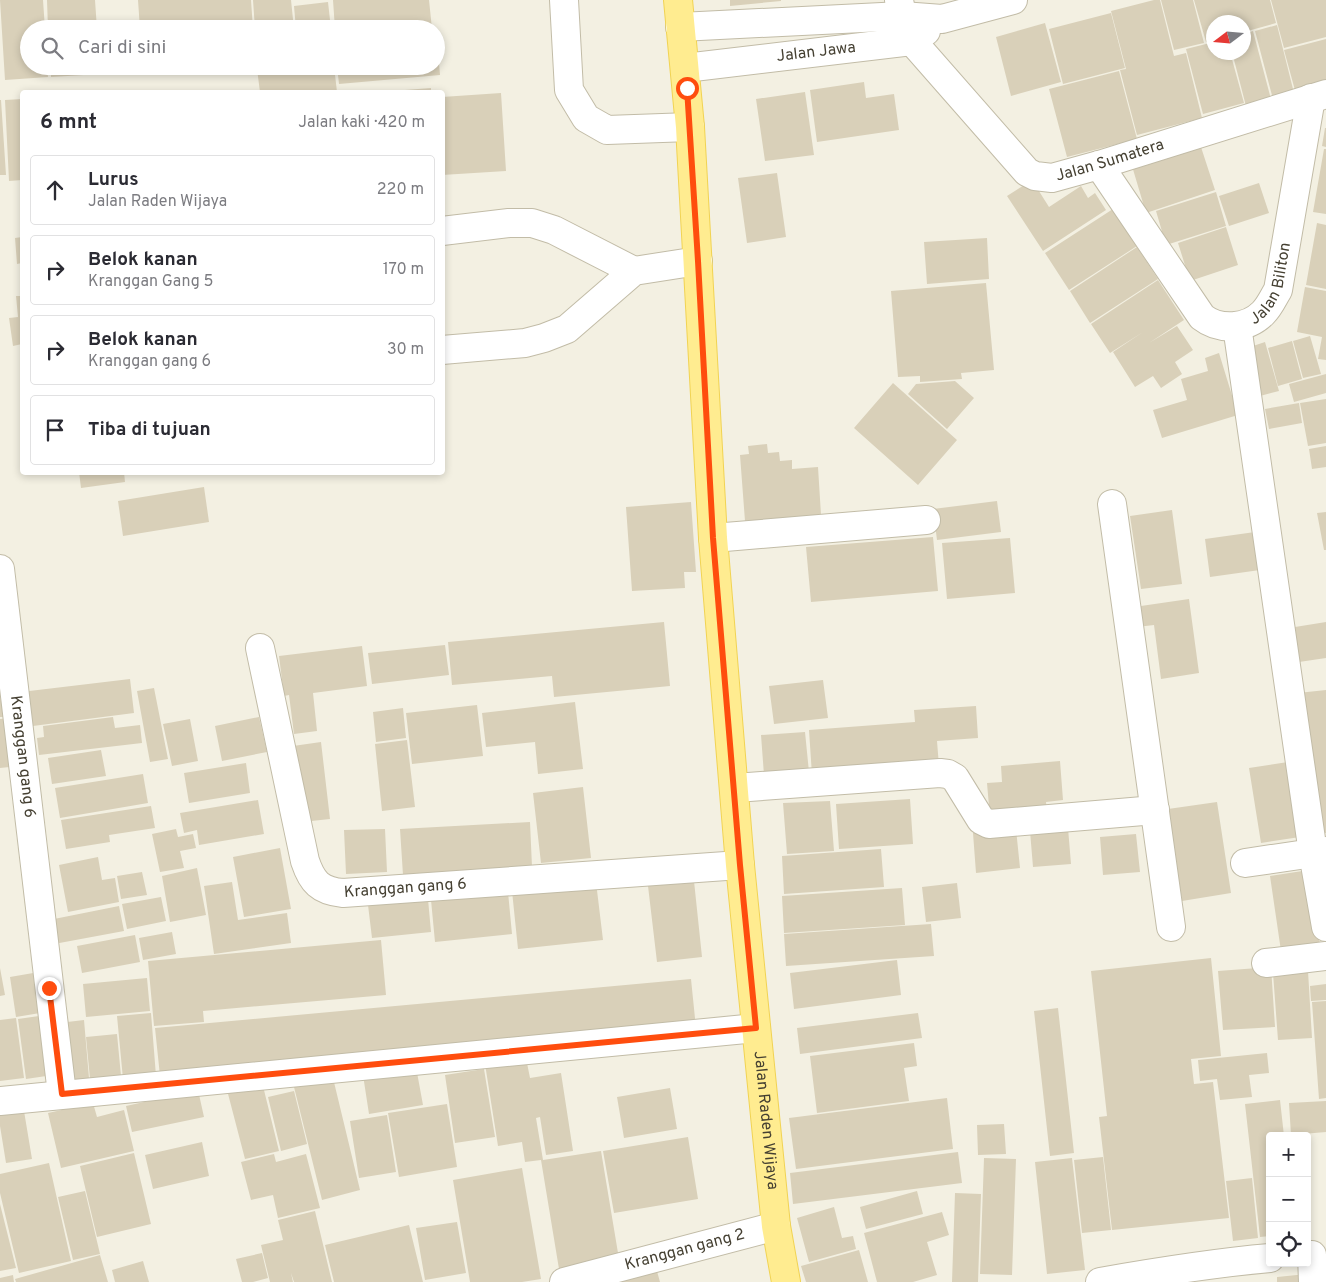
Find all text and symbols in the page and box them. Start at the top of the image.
north arrow [1206,15,1251,60]
search box [20,20,445,75]
icon: search [38,34,66,62]
text: Cari di sini [78,36,166,60]
street label: Jalan Jawa [775,38,857,67]
route start [676,77,699,100]
text: 6 mnt [40,109,97,136]
text: Jalan kaki · 420 m [298,113,425,133]
street label: Jalan Sumatera [1053,135,1167,187]
text: Lurus [88,168,139,192]
icon: ahead [41,176,69,204]
text: 220 m [377,180,424,200]
text: Jalan Raden Wijaya [88,192,227,212]
street label: Jalan Biliton [1247,241,1296,330]
text: Belok kanan [88,248,198,272]
icon: right [41,256,69,284]
text: 170 m [383,260,424,280]
text: Kranggan Gang 5 [88,272,213,292]
text: Belok kanan [88,328,198,352]
icon: right [41,336,69,364]
text: 30 m [387,340,424,360]
text: Kranggan gang 6 [88,352,211,372]
icon: arrive [41,416,69,444]
text: Tiba di tujuan [88,418,211,442]
street label: Kranggan gang 6 [5,694,39,819]
street label: Kranggan gang 6 [343,874,467,903]
route end [38,977,61,1000]
street label: Jalan Raden Wijaya [749,1050,782,1191]
map controls [1266,1132,1311,1267]
button: + [1266,1132,1311,1177]
button: − [1266,1177,1311,1222]
button: locate [1266,1222,1311,1267]
street label: Kranggan gang 2 [623,1225,747,1276]

